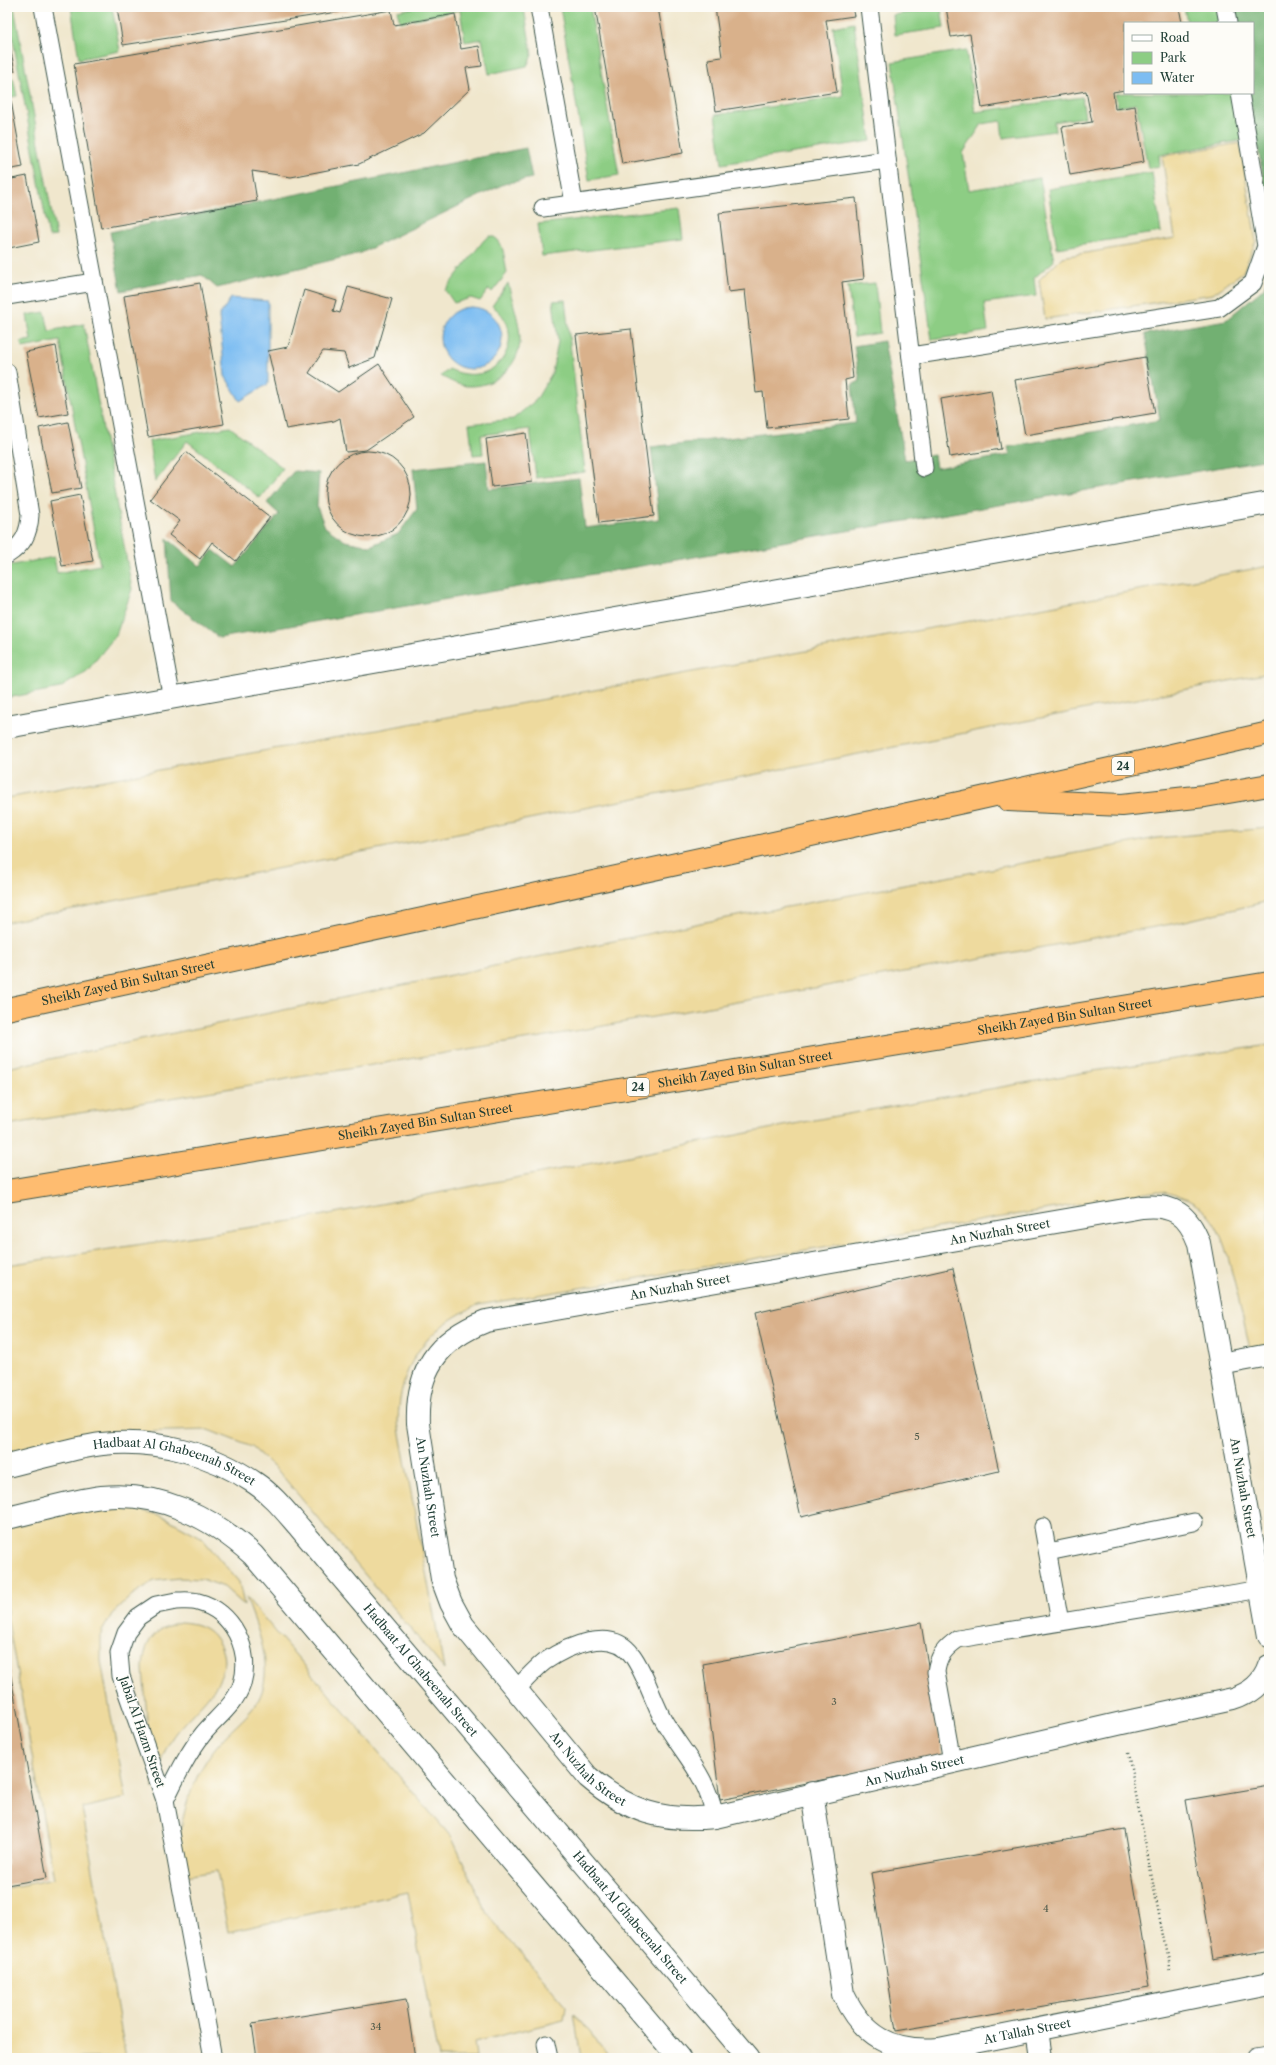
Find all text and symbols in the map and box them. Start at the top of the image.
legend [1124,22,1254,94]
text: Road [1160,30,1190,45]
text: Park [1160,50,1187,65]
text: Water [1159,70,1194,85]
road number: 24 [1112,757,1134,775]
street label: Sheikh Zayed Bin Sultan Street [40,956,217,1008]
street label: Sheikh Zayed Bin Sultan Street [976,994,1154,1038]
street label: Sheikh Zayed Bin Sultan Street [657,1047,834,1091]
road number: 24 [627,1078,649,1096]
street label: Sheikh Zayed Bin Sultan Street [337,1100,514,1143]
street label: An Nuzhah Street [948,1215,1052,1248]
street label: An Nuzhah Street [628,1270,732,1303]
house number: 5 [914,1430,920,1443]
street label: Hadbaat Al Ghabeenah Street [92,1435,259,1489]
street label: An Nuzhah Street [413,1435,444,1539]
street label: An Nuzhah Street [1227,1436,1260,1540]
street label: Hadbaat Al Ghabeenah Street [360,1601,482,1740]
street label: Jabal Al Hazm Street [116,1672,169,1790]
house number: 3 [831,1695,837,1708]
street label: An Nuzhah Street [546,1728,630,1810]
street label: An Nuzhah Street [862,1752,966,1789]
street label: Hadbaat Al Ghabeenah Street [570,1848,691,1987]
house number: 4 [1043,1902,1049,1915]
street label: At Tallah Street [981,2015,1073,2047]
house number: 34 [370,2020,382,2033]

